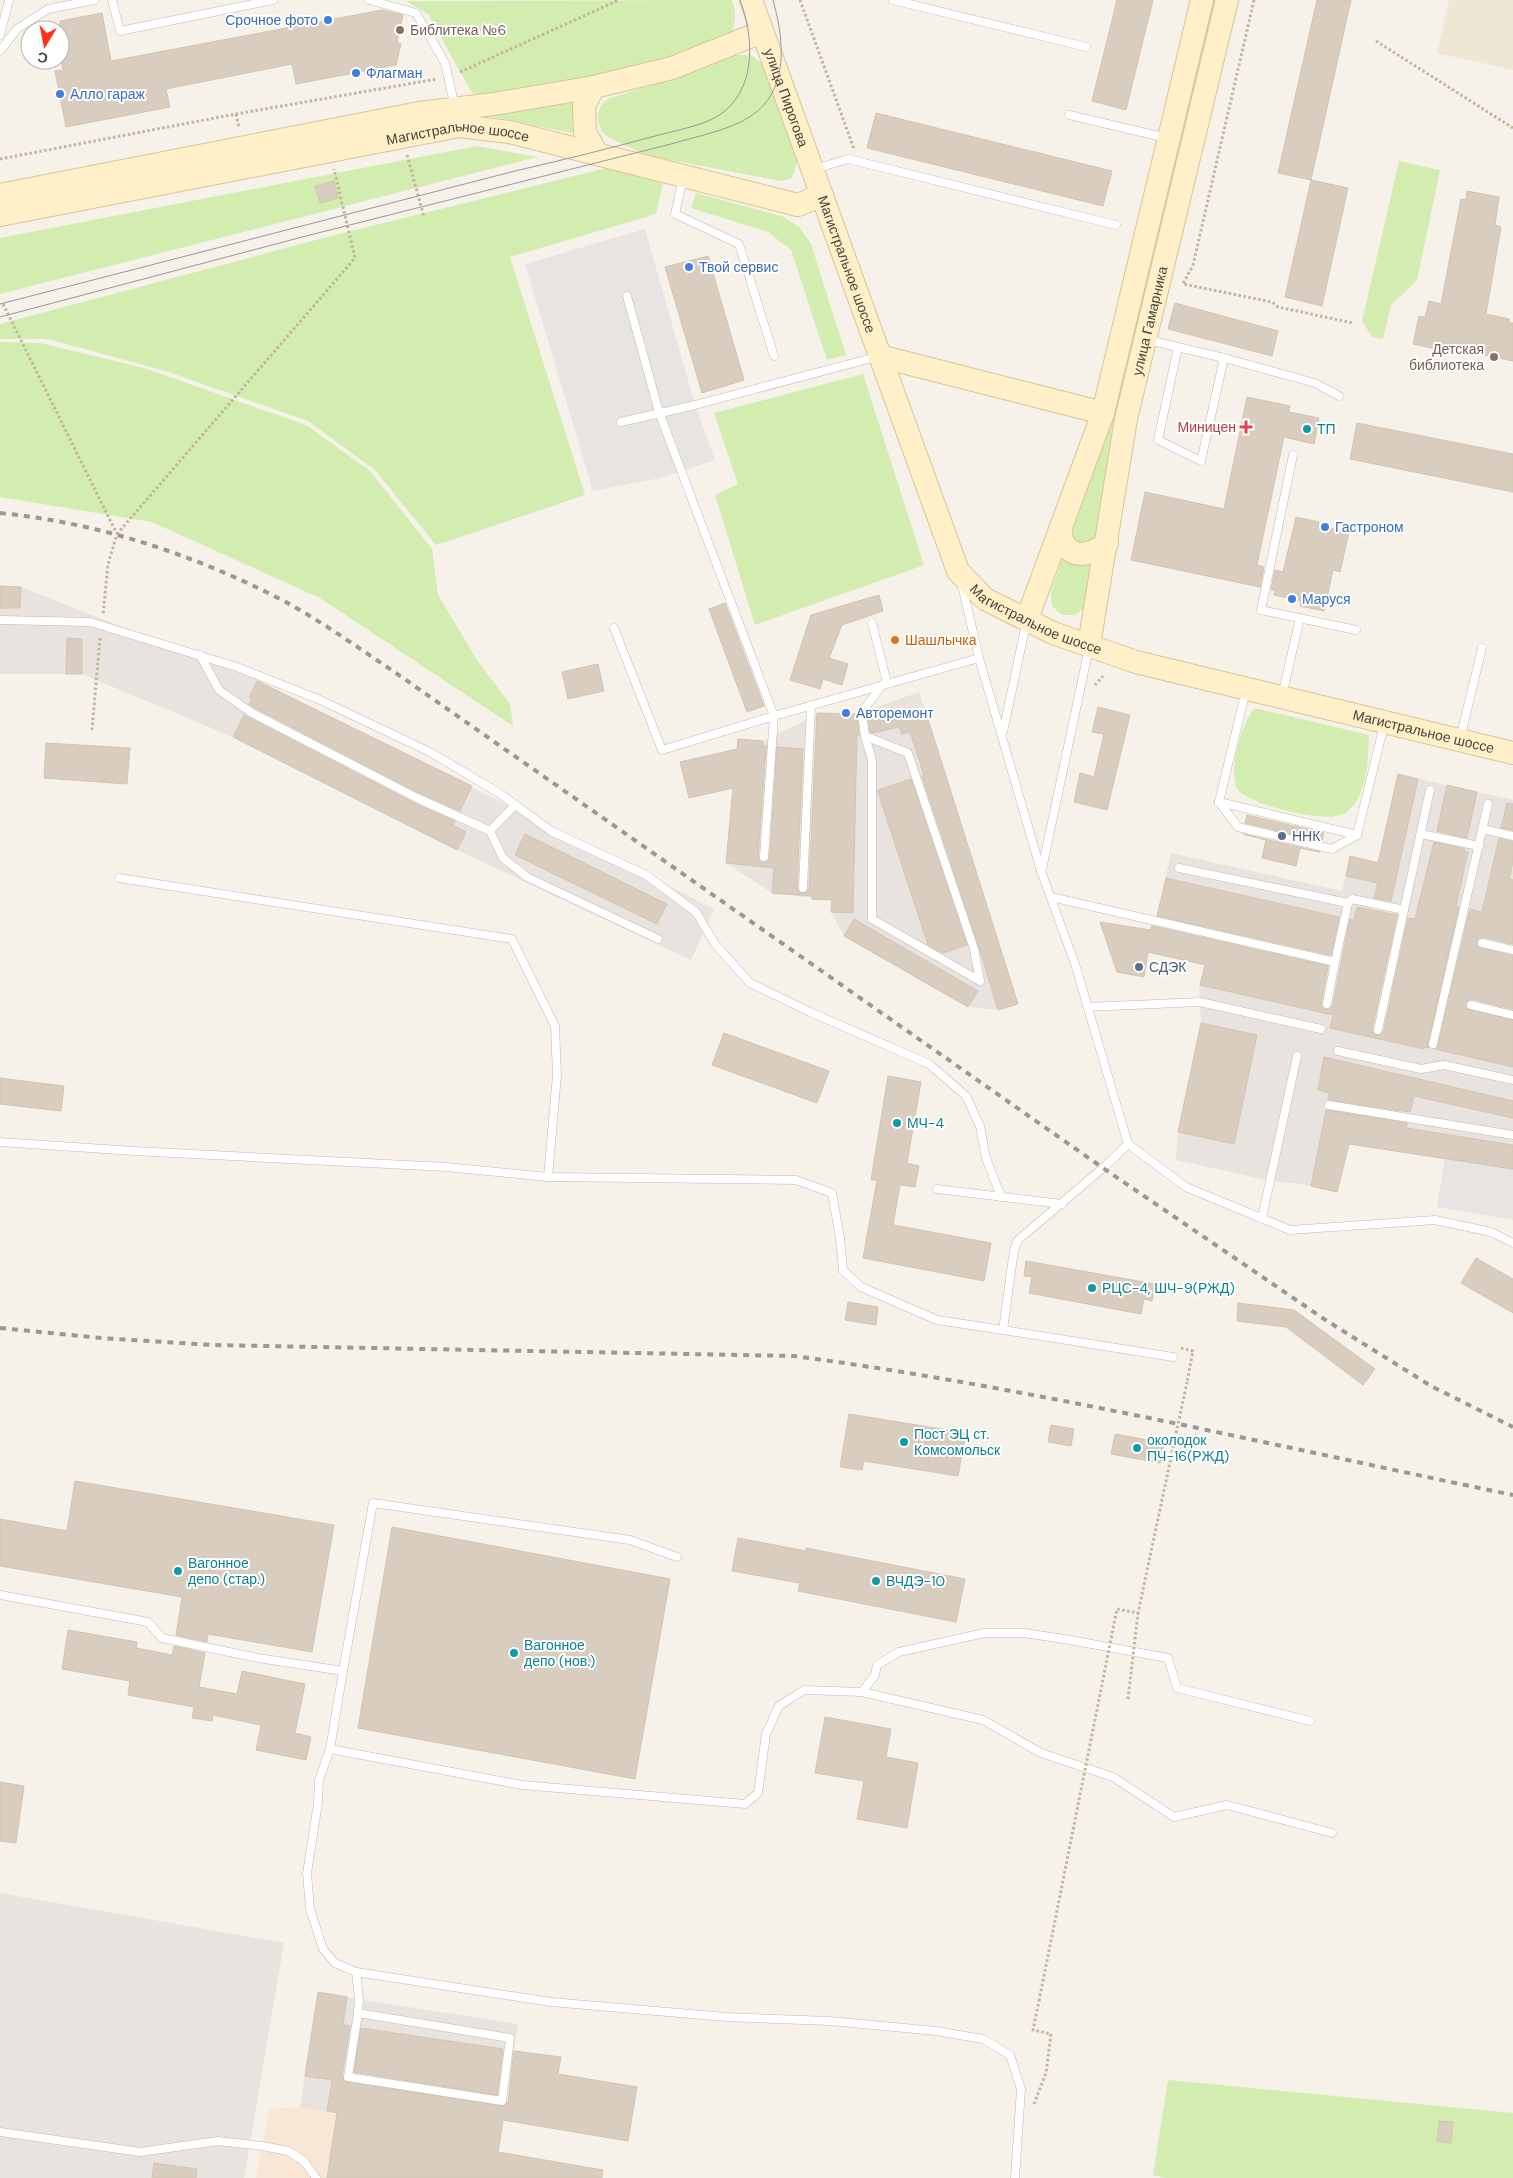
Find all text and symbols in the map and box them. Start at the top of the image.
place label: Срочное фото [225,11,318,29]
marker: Срочное фото [322,14,334,26]
north arrow [20,20,70,70]
place label: Библитека №6 [410,21,506,39]
marker: Библитека №6 [394,24,406,36]
street label: улица Пирогова [760,46,813,150]
text: С [36,48,49,68]
place label: Флагман [366,64,422,82]
marker: Флагман [350,67,362,79]
place label: Алло гараж [70,85,146,103]
marker: Алло гараж [54,88,66,100]
street label: Магистральное шоссе [385,117,531,149]
street label: Магистральное шоссе [814,193,880,336]
place label: Твой сервис [699,258,778,276]
marker: Твой сервис [683,261,695,273]
street label: улица Гамарника [1128,264,1172,377]
place label: Детская библиотека [1409,340,1484,374]
marker: Детская библиотека [1488,351,1500,363]
place label: Миницен [1178,418,1236,436]
place label: ТП [1317,420,1336,438]
marker: Миницен [1240,421,1252,433]
marker: ТП [1301,423,1313,435]
place label: Гастроном [1335,518,1404,536]
marker: Гастроном [1319,521,1331,533]
street label: Магистральное шоссе [966,580,1104,658]
place label: Маруся [1302,590,1351,608]
marker: Маруся [1286,593,1298,605]
place label: Шашлычка [905,631,977,649]
marker: Шашлычка [889,634,901,646]
place label: Авторемонт [856,704,934,722]
street label: Магистральное шоссе [1351,706,1496,757]
marker: Авторемонт [840,707,852,719]
place label: ННК [1292,827,1321,845]
marker: ННК [1276,830,1288,842]
place label: СДЭК [1149,958,1187,976]
marker: СДЭК [1133,961,1145,973]
place label: МЧ-4 [907,1114,944,1132]
marker: МЧ-4 [891,1117,903,1129]
place label: РЦС-4, ШЧ-9(РЖД) [1102,1279,1235,1297]
marker: РЦС-4, ШЧ-9(РЖД) [1086,1282,1098,1294]
place label: Пост ЭЦ ст. Комсомольск [914,1425,1001,1459]
place label: околодок ПЧ-16(РЖД) [1147,1431,1229,1465]
marker: Пост ЭЦ ст. Комсомольск [898,1436,910,1448]
marker: околодок ПЧ-16(РЖД) [1131,1442,1143,1454]
place label: Вагонное депо (стар.) [188,1554,265,1588]
marker: Вагонное депо (стар.) [172,1565,184,1577]
place label: ВЧДЭ-10 [886,1572,945,1590]
marker: ВЧДЭ-10 [870,1575,882,1587]
place label: Вагонное депо (нов.) [524,1636,595,1670]
marker: Вагонное депо (нов.) [508,1647,520,1659]

